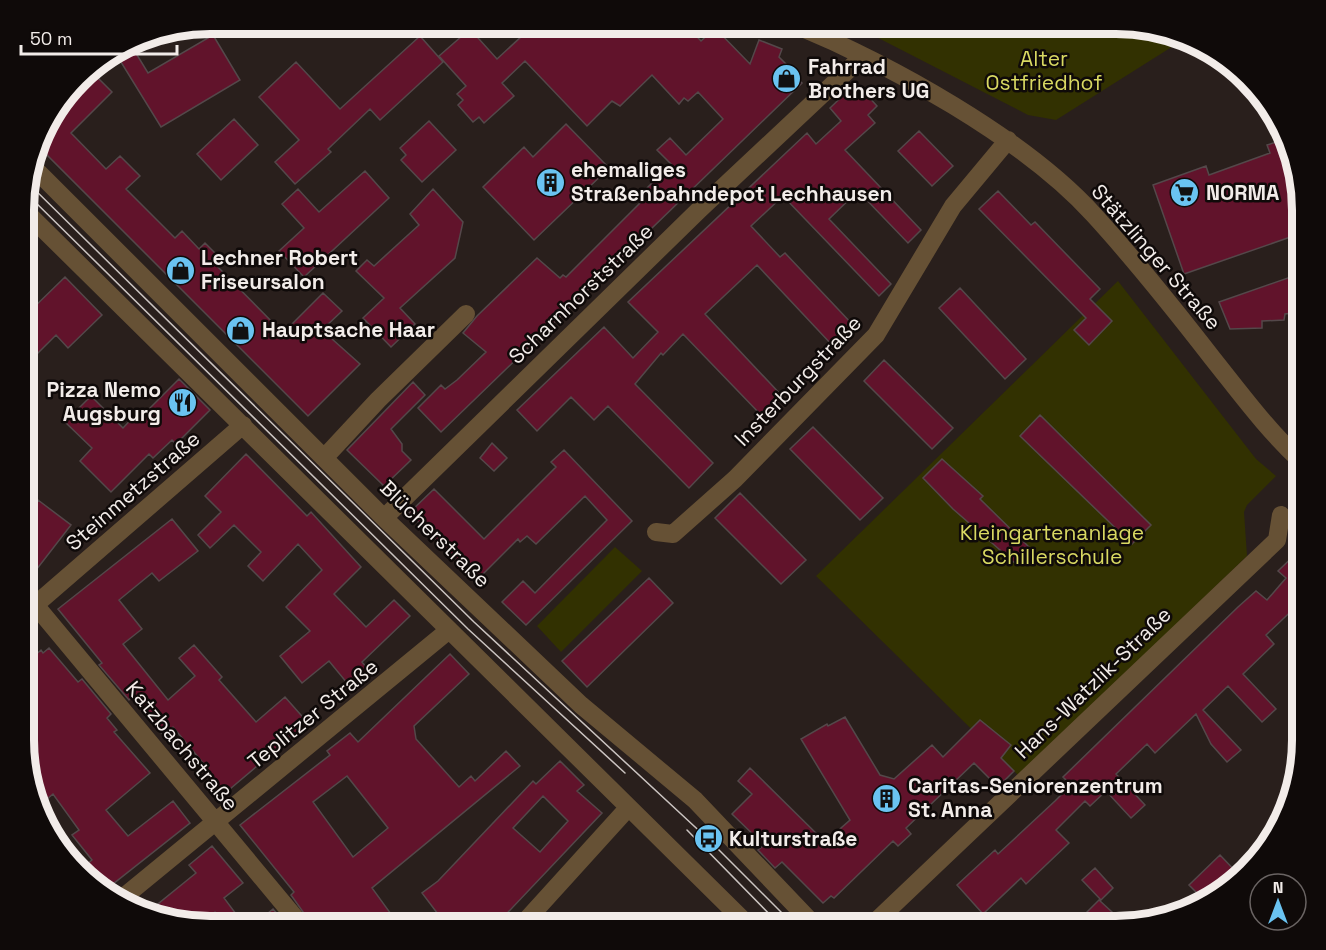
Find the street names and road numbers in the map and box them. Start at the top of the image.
street label: Stätzlinger Straße [1086,178,1227,335]
street label: Scharnhorststraße [503,218,659,370]
street label: Insterburgstraße [728,310,867,452]
street label: Steinmetzstraße [60,425,205,556]
street label: Blücherstraße [374,474,496,593]
street label: Hans-Watzlik-Straße [1009,601,1177,764]
street label: Teplitzer Straße [242,653,383,775]
street label: Katzbachstraße [120,675,245,816]

